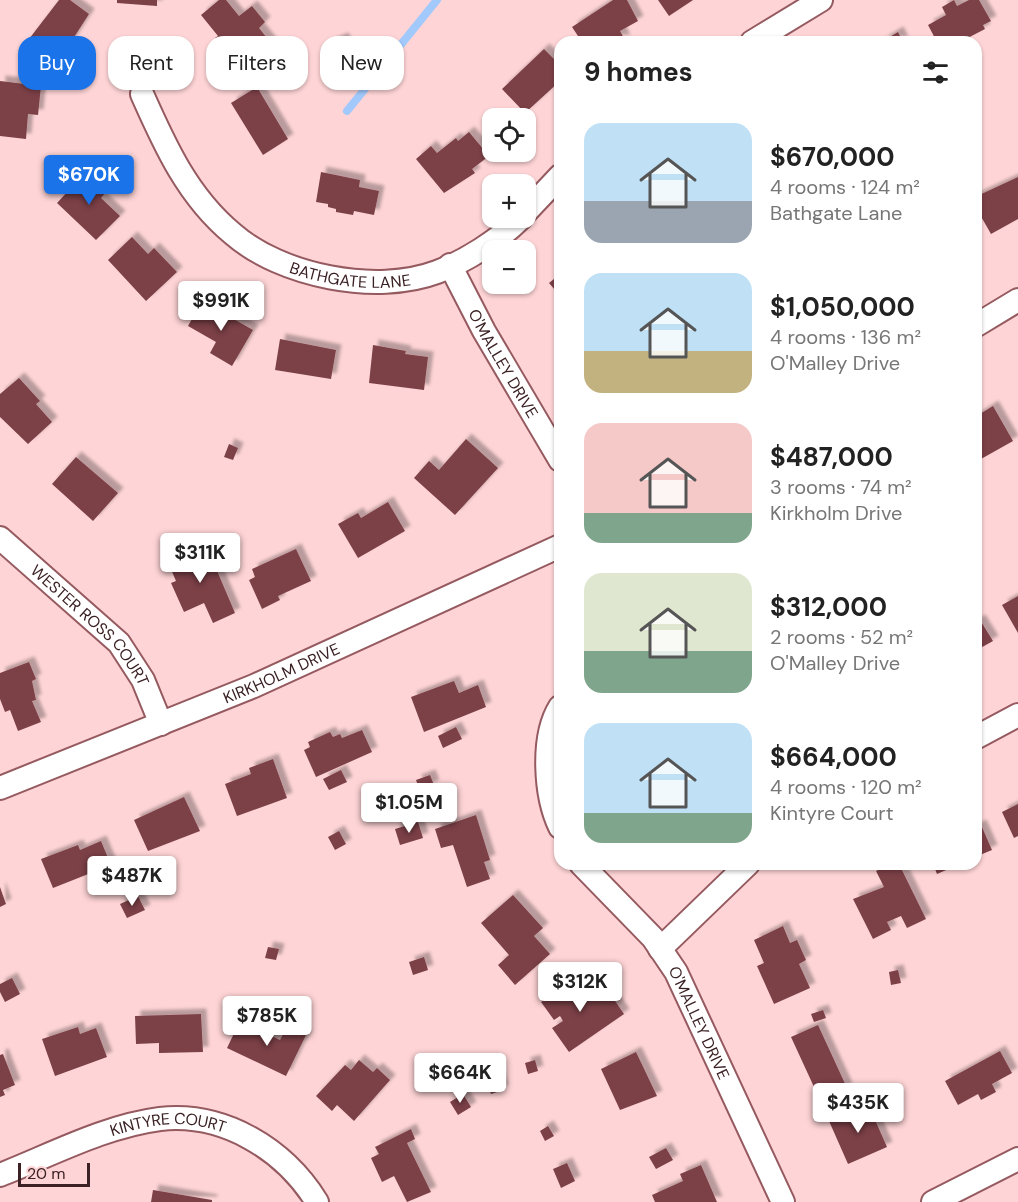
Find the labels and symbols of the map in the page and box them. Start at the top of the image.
pin: $670K [47,155,131,206]
street label: BATHGATE LANE [287,257,412,292]
pin: $991K [179,281,263,332]
street label: O'MALLEY DRIVE [464,305,543,422]
pin: $311K [158,533,242,584]
street label: WESTER ROSS COURT [26,560,154,688]
street label: KIRKHOLM DRIVE [220,638,343,708]
pin: $1.05M [360,783,458,834]
pin: $487K [90,856,174,907]
pin: $312K [538,962,622,1013]
street label: O'MALLEY DRIVE [664,963,735,1082]
pin: $785K [225,996,309,1047]
pin: $664K [418,1053,502,1104]
pin: $435K [816,1083,900,1134]
street label: KINTYRE COURT [107,1108,229,1141]
scale bar [18,1160,90,1188]

